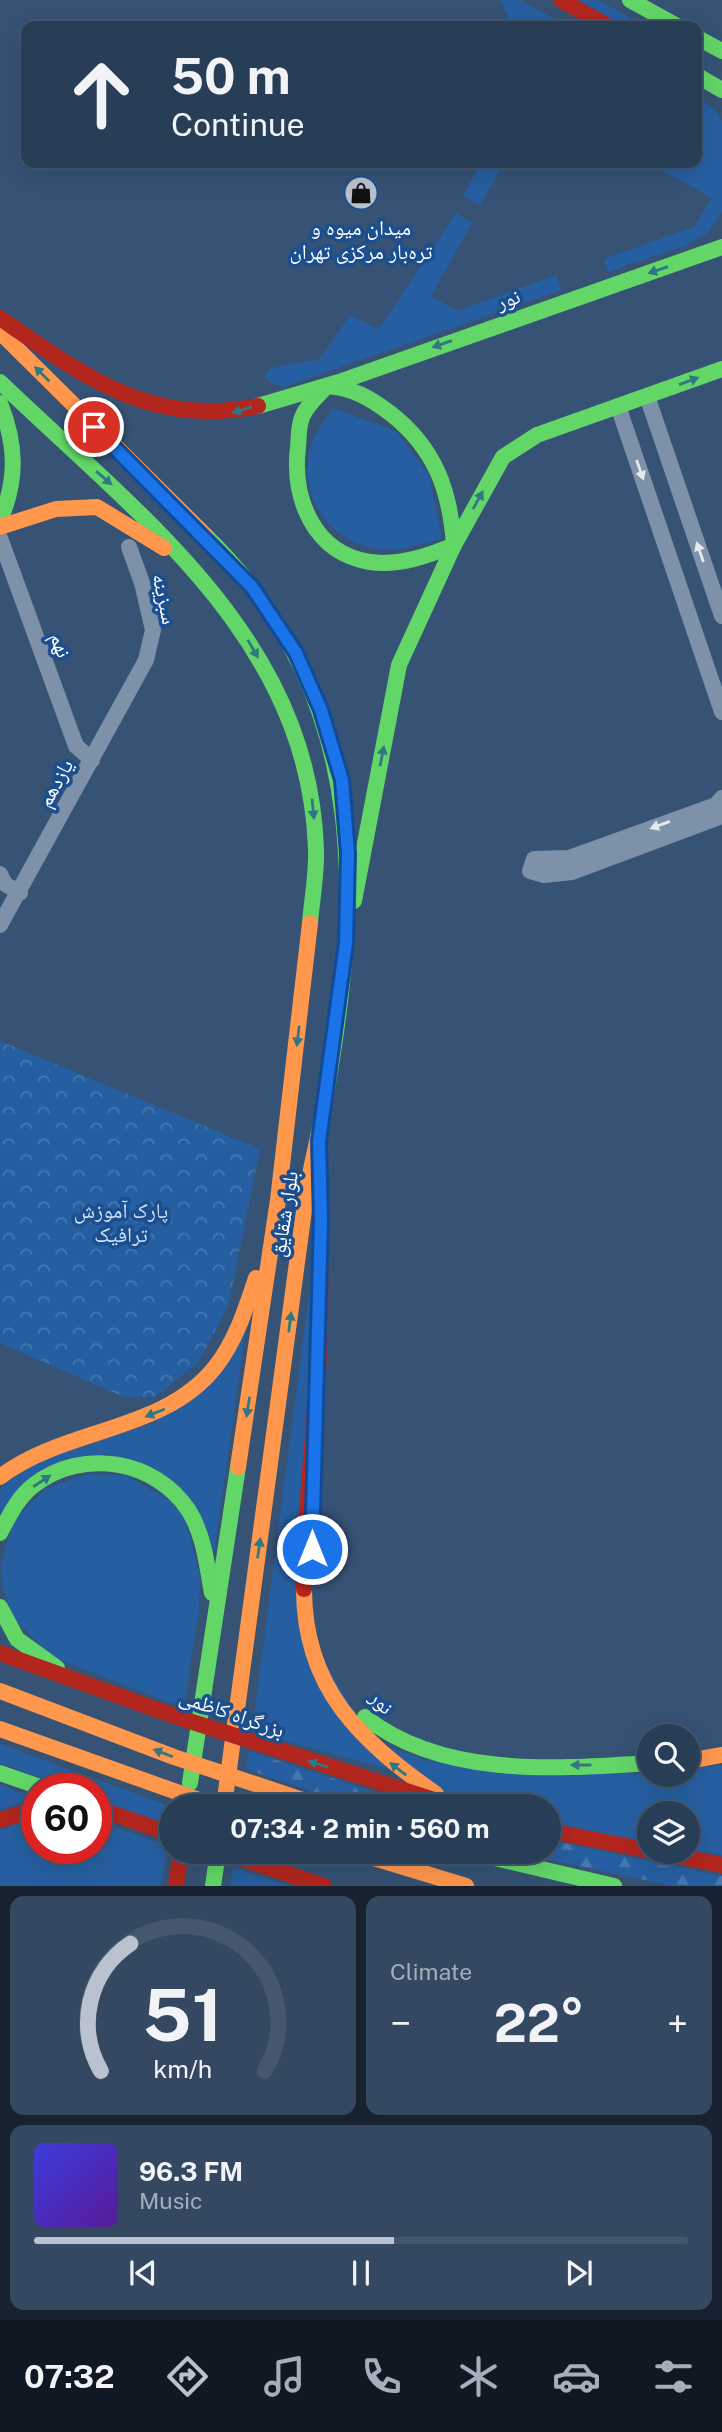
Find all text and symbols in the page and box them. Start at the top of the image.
text: 50 m [171,47,291,105]
icon: ahead [56,49,147,140]
text: Continue [171,106,305,143]
shop icon: میدان میوه و تره‌بار مرکزی تهران [342,174,380,212]
place label: میدان میوه و تره‌بار مرکزی تهران [290,215,432,264]
one-way arrow [647,265,668,276]
street label: نور [492,283,523,315]
one-way arrow [432,339,453,350]
one-way arrow [34,366,50,382]
one-way arrow [679,375,700,386]
pin [64,397,124,457]
one-way arrow [232,405,253,415]
icon: arrive [75,408,113,446]
one-way arrow [635,460,646,481]
one-way arrow [95,470,113,486]
one-way arrow [472,490,484,510]
one-way arrow [694,541,705,562]
street label: سبزینه [147,571,183,627]
street label: نهم [43,629,77,662]
one-way arrow [247,639,259,658]
one-way arrow [377,745,388,767]
street label: یازدهم [32,755,80,812]
one-way arrow [307,798,318,820]
one-way arrow [650,819,671,830]
one-way arrow [293,1025,304,1047]
street label: بلوار شقایق [265,1169,304,1259]
park label: پارک آموزش ترافیک [74,1198,168,1247]
one-way arrow [285,1311,296,1333]
one-way arrow [242,1396,253,1418]
one-way arrow [144,1407,165,1418]
one-way arrow [32,1475,51,1488]
position arrow [275,1512,349,1586]
one-way arrow [254,1536,265,1558]
street label: بزرگراه کاظمی [176,1683,288,1744]
street label: نور [364,1684,399,1719]
map controls [637,1724,700,1864]
button: search [637,1724,700,1787]
one-way arrow [153,1747,174,1758]
one-way arrow [307,1758,328,1769]
one-way arrow [570,1759,592,1771]
one-way arrow [390,1761,408,1776]
speed limit sign: 60 [21,1773,112,1864]
button: layers [637,1801,700,1864]
text: 07:34 · 2 min · 560 m [230,1813,490,1844]
text: Climate [390,1958,472,1985]
text: 51 [143,1973,223,2058]
text: 22° [494,1993,584,2054]
text: − [390,2001,411,2046]
text: + [667,2001,688,2046]
text: km/h [154,2054,212,2084]
text: 96.3 FM [139,2156,243,2187]
text: Music [139,2187,203,2214]
icon: previous [124,2254,162,2292]
icon: pause [342,2254,380,2292]
icon: next [560,2254,598,2292]
icon: directions [163,2352,212,2401]
icon: music [260,2352,309,2401]
icon: phone [357,2352,406,2401]
icon: climate [454,2352,503,2401]
icon: car [552,2352,601,2401]
icon: filters [649,2352,698,2401]
text: 07:32 [24,2358,114,2395]

